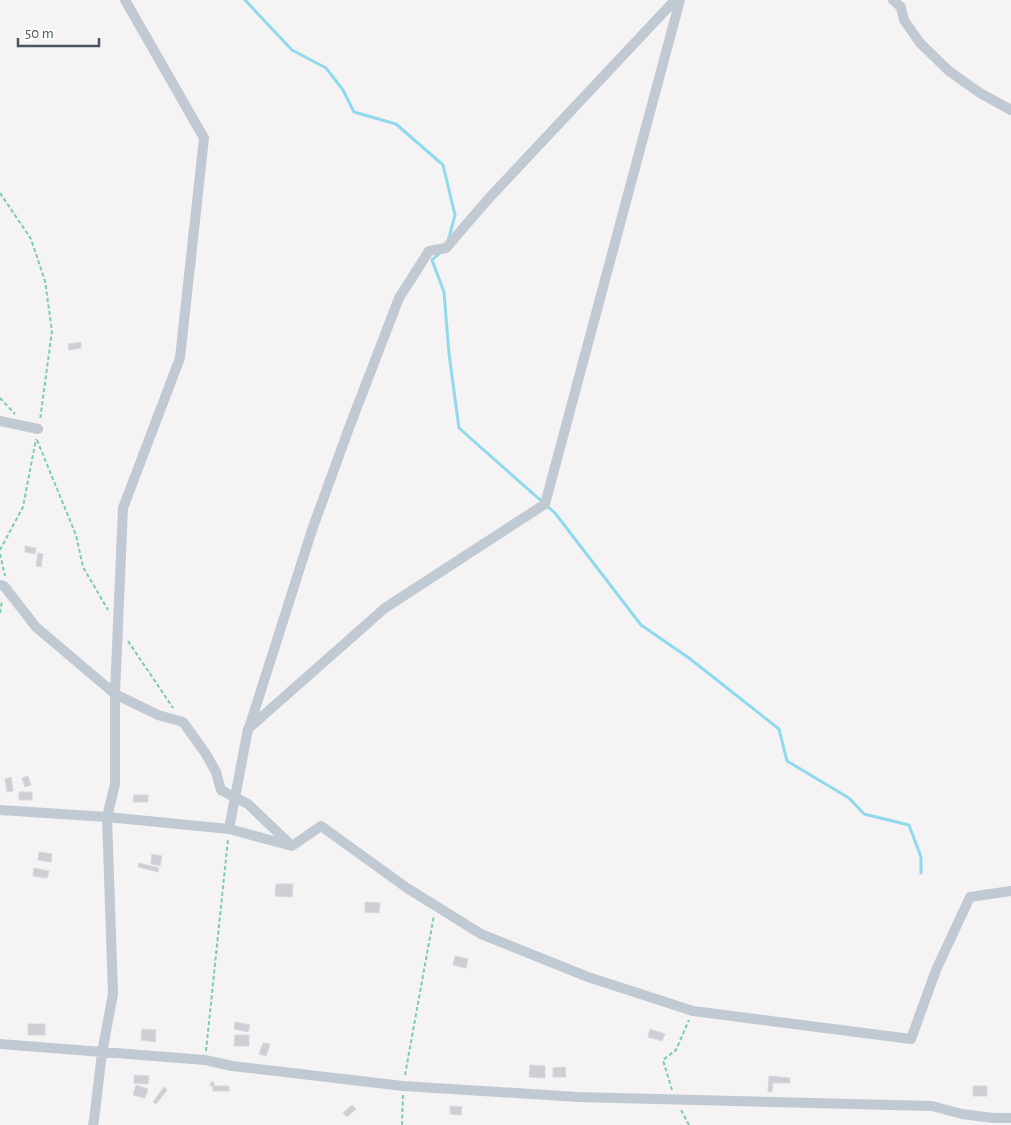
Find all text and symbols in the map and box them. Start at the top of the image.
scale bar [18,15,99,47]
text: 50 m [25,26,54,41]

